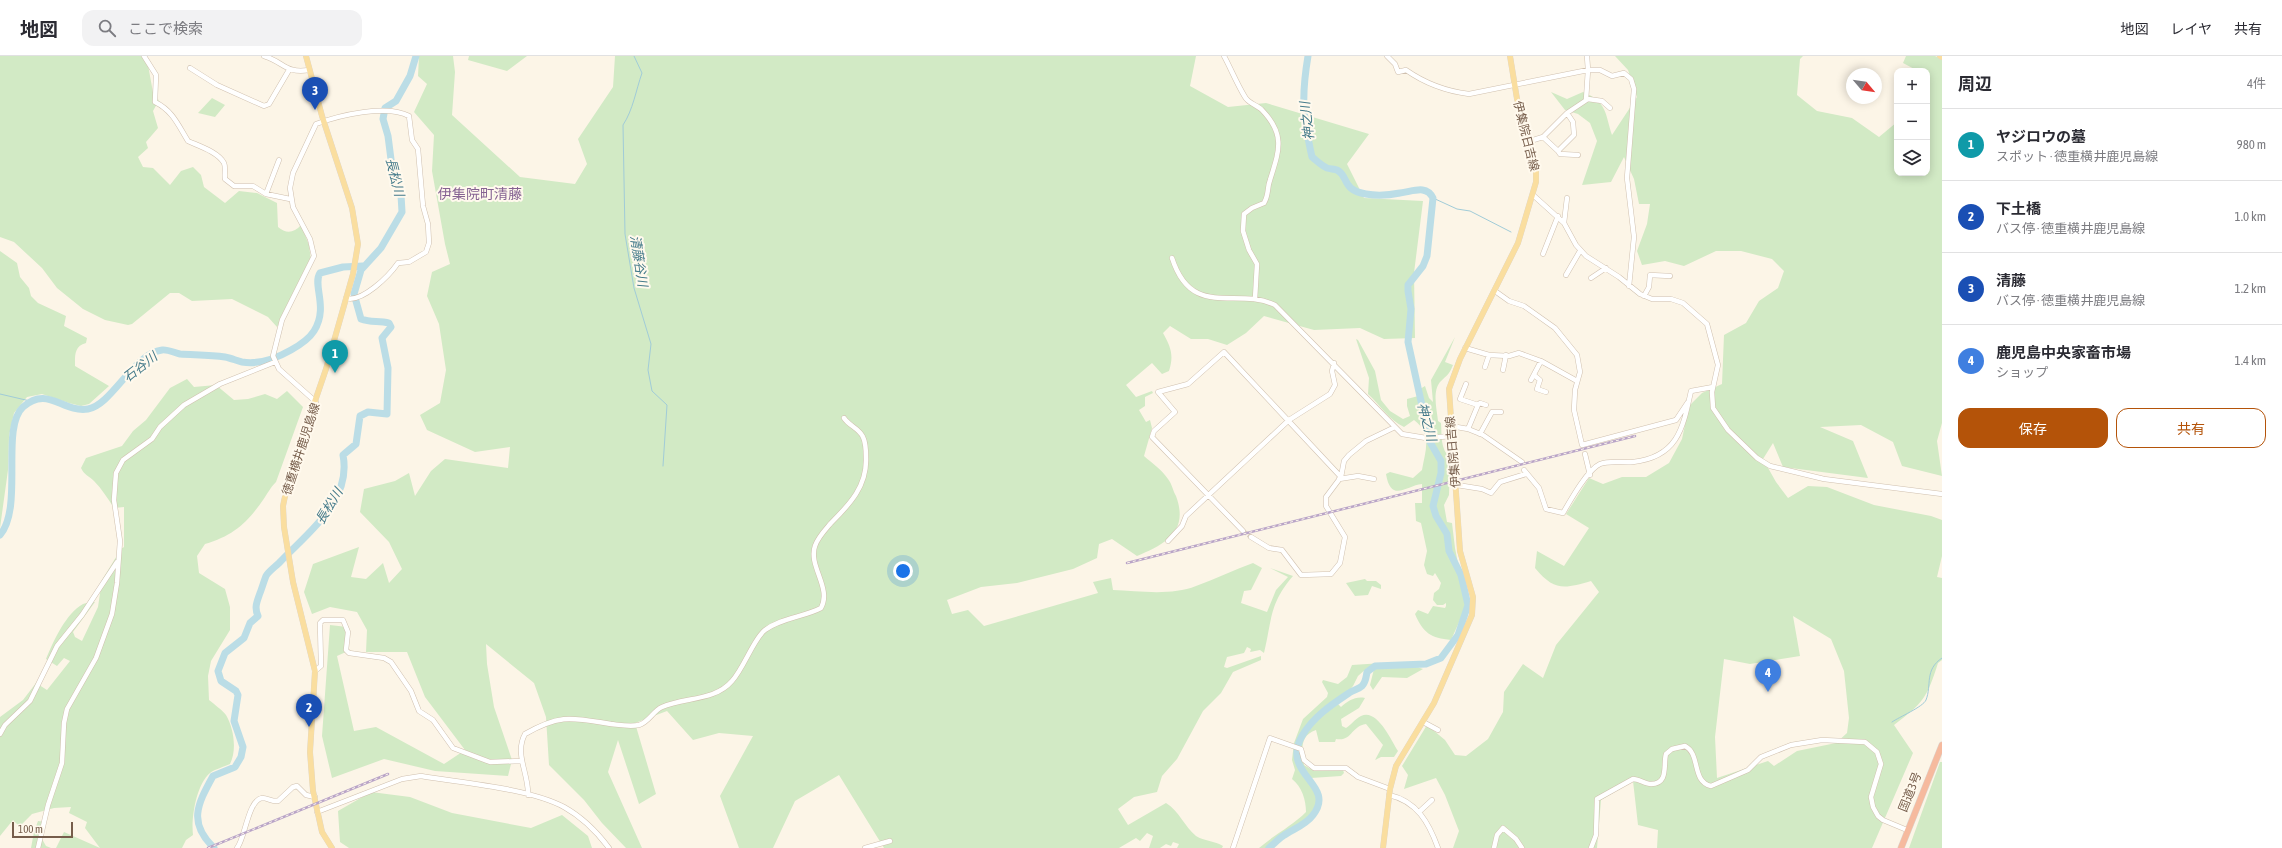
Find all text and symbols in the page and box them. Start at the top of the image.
search box [82,10,362,46]
icon: search [96,17,118,39]
text: 地図 [20,18,58,40]
text: ここで検索 [128,20,203,37]
text: 地図 [2120,21,2148,37]
text: レイヤ [2170,21,2212,37]
text: 共有 [2234,21,2262,37]
north arrow [1846,68,1882,104]
map controls [1894,68,1930,176]
button: + [1894,68,1930,104]
text: 周辺 [1958,74,1992,94]
text: 4件 [2247,76,2266,91]
pin: 3 [302,77,328,110]
water label: 神之川 [1297,99,1317,141]
street label: 伊集院日吉線 [1510,99,1542,173]
button: − [1894,104,1930,140]
text: ヤジロウの墓 [1996,128,2086,145]
text: 1 [1968,137,1974,152]
text: 980 m [2237,137,2266,152]
button: layers [1894,140,1930,176]
text: スポット · 徳重横井鹿児島線 [1996,149,2158,164]
water label: 長松川 [383,156,407,200]
district label: 伊集院町清藤 [438,186,522,202]
text: 下土橋 [1996,200,2041,217]
text: 2 [1968,209,1974,224]
text: 1.0 km [2235,209,2266,224]
text: バス停 · 徳重横井鹿児島線 [1996,221,2145,236]
water label: 清藤谷川 [628,234,651,290]
text: 清藤 [1996,272,2026,289]
text: 3 [1968,281,1974,296]
text: 1.2 km [2235,281,2266,296]
text: バス停 · 徳重横井鹿児島線 [1996,293,2145,308]
pin: 1 [322,340,348,373]
text: 鹿児島中央家畜市場 [1996,344,2131,361]
water label: 石谷川 [120,348,162,385]
text: 4 [1968,353,1974,368]
text: 1.4 km [2235,353,2266,368]
text: ショップ [1996,365,2048,380]
street label: 徳重横井鹿児島線 [280,401,322,497]
water label: 神之川 [1415,401,1440,445]
button: 保存 [1958,408,2108,448]
button: 共有 [2116,408,2266,448]
street label: 伊集院日吉線 [1443,416,1463,488]
water label: 長松川 [313,484,346,527]
your location [893,561,913,581]
pin: 4 [1755,659,1781,692]
pin: 2 [296,694,322,727]
street label: 国道3号 [1896,770,1924,814]
scale bar [12,820,73,839]
text: 100 m [18,823,43,835]

